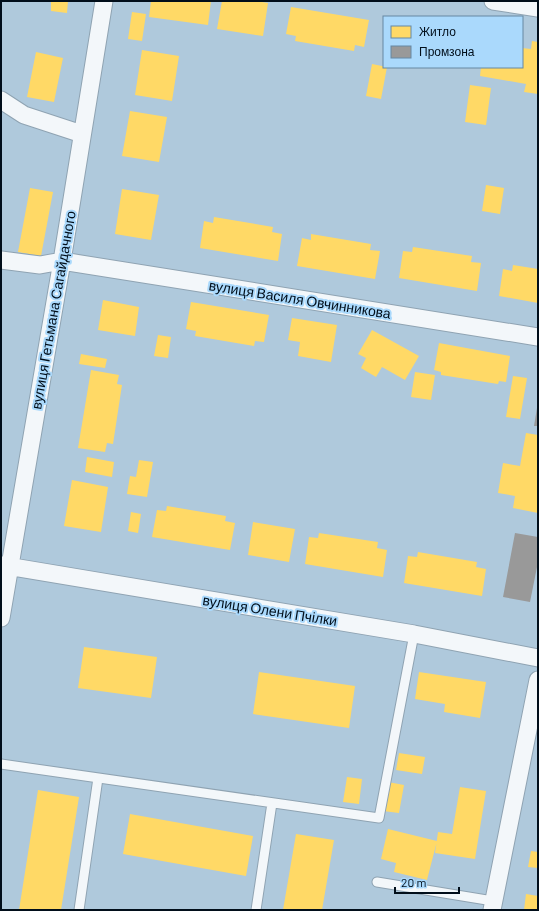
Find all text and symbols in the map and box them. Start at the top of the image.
legend [383,16,523,68]
text: Житло [419,24,456,38]
text: Промзона [419,44,475,59]
street label: вулиця Гетьмана Сагайдачного [27,209,79,411]
street label: вулиця Василя Овчинникова [208,276,392,322]
street label: вулиця Олени Пчілки [202,591,338,629]
scale bar [395,869,459,895]
text: 20 m [401,875,427,889]

